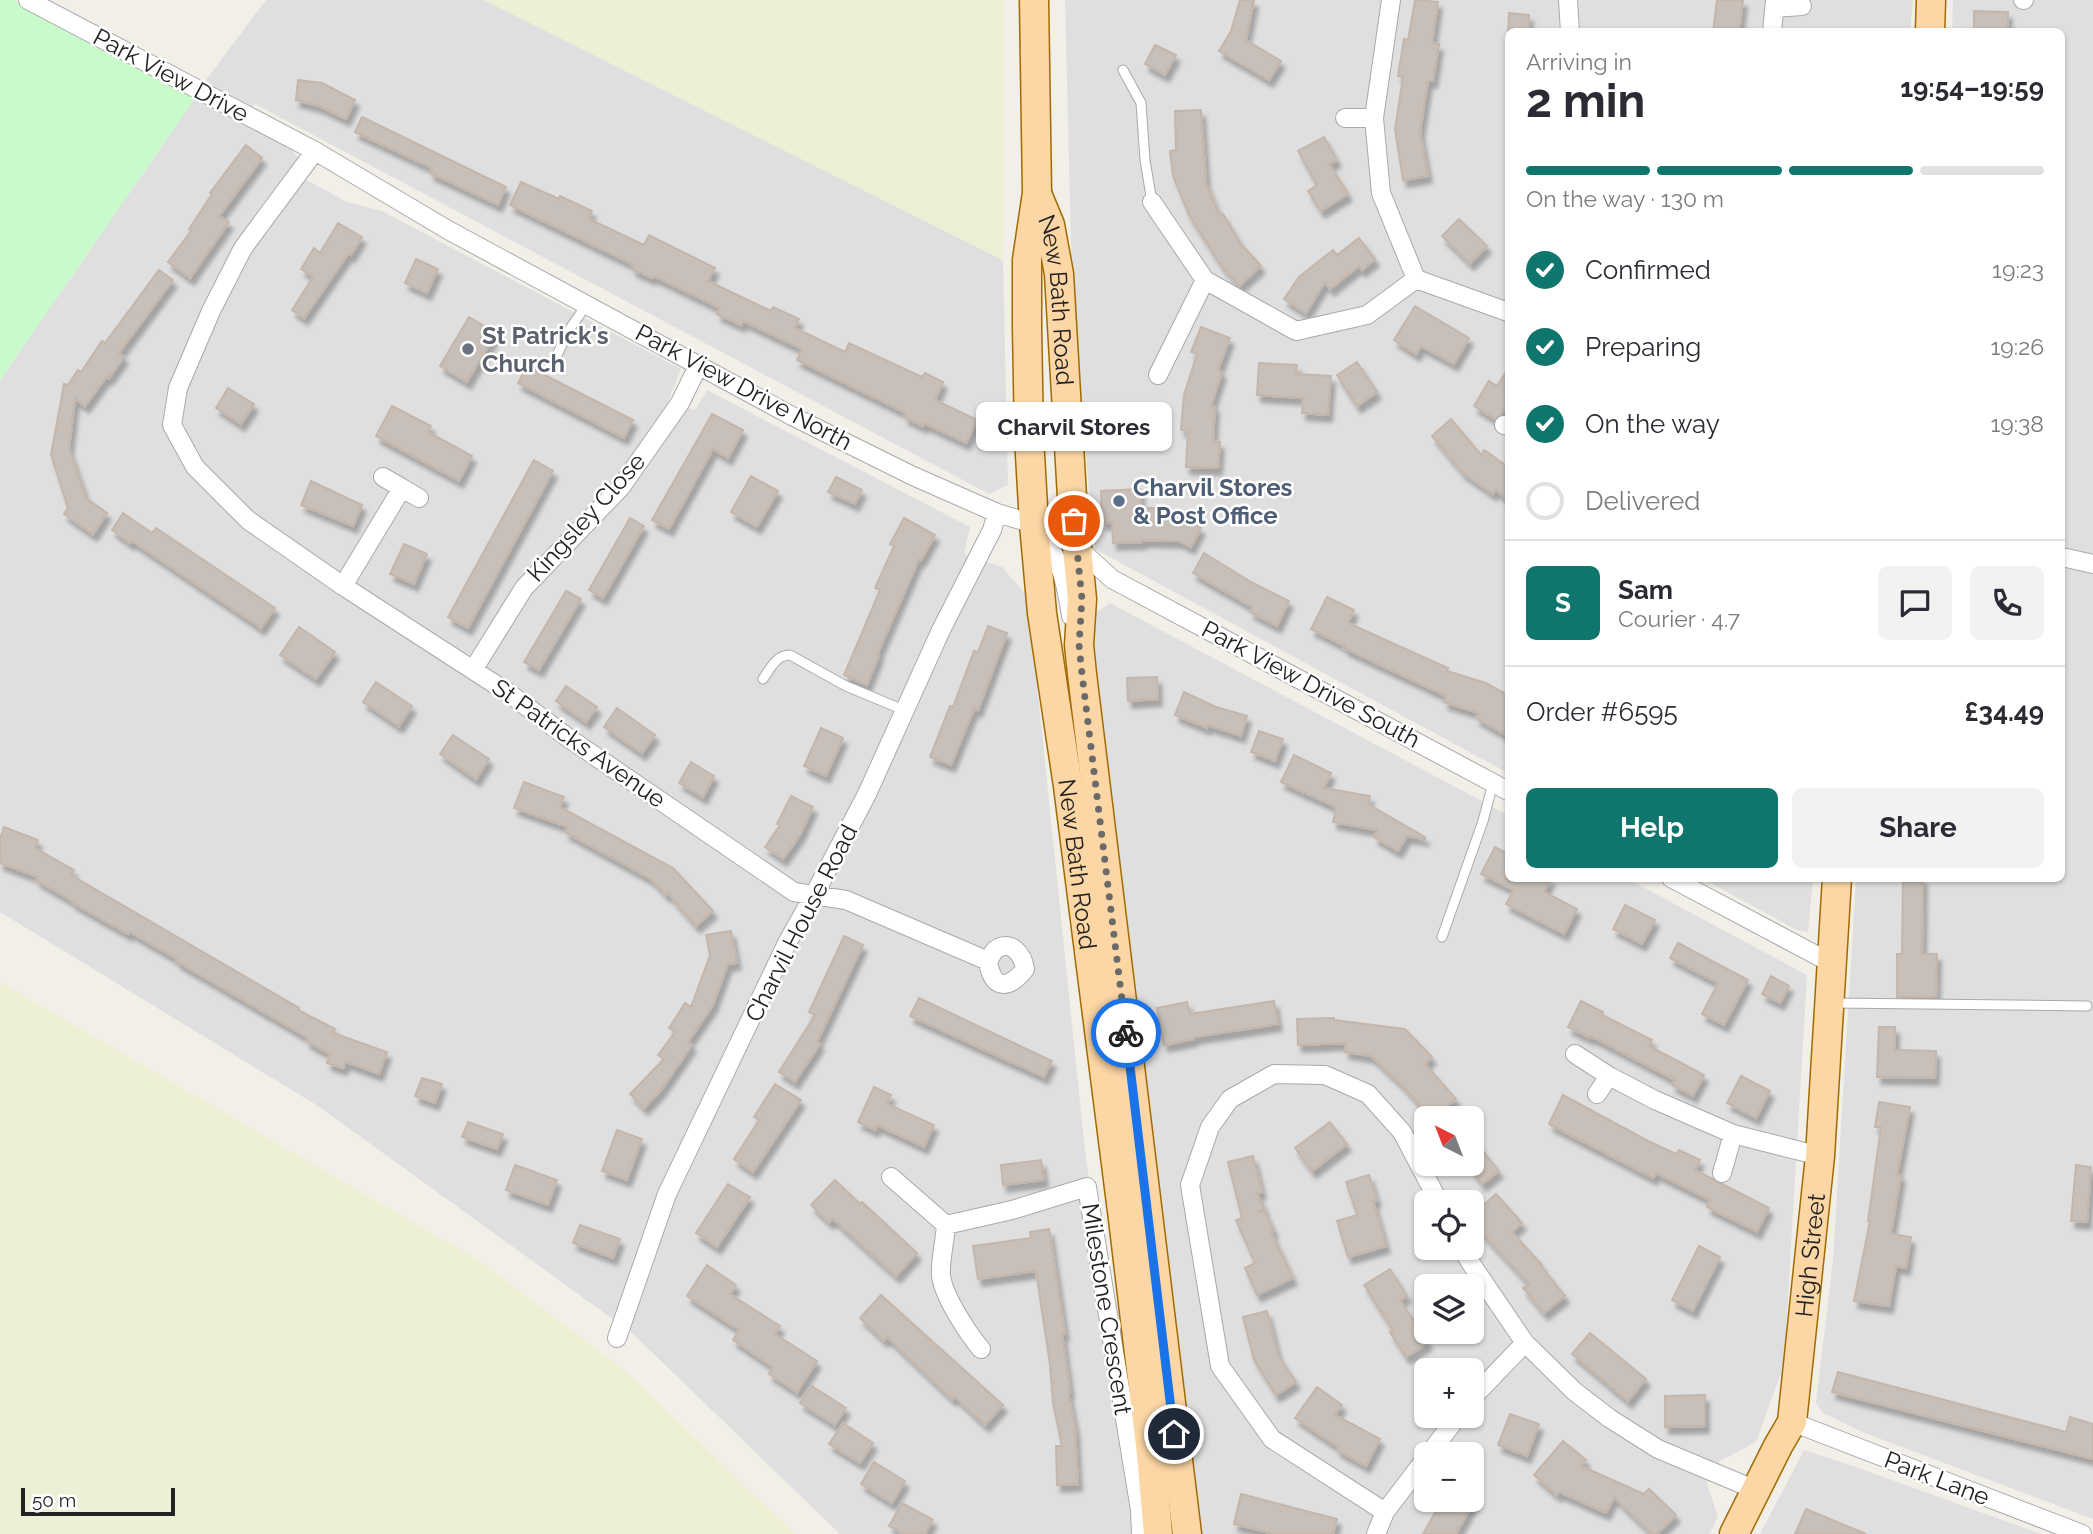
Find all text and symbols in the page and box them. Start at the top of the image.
street label: Park View Drive [88,22,254,128]
text: Arriving in [1526,48,1632,75]
text: 19:54–19:59 [1900,73,2044,103]
text: 2 min [1526,74,1645,128]
text: On the way · 130 m [1526,185,1724,212]
street label: New Bath Road [1033,210,1080,386]
icon: check [1526,251,1564,289]
text: Confirmed [1585,255,1711,285]
text: 19:23 [1992,256,2044,283]
street label: Park View Drive North [631,318,857,456]
place label: St Patrick's Church [482,321,609,378]
icon: check [1526,328,1564,366]
text: Preparing [1585,332,1701,362]
text: 19:26 [1991,333,2044,360]
marker: St Patrick's Church [460,341,476,357]
callout: Charvil Stores [976,402,1172,451]
icon: check [1526,405,1564,443]
text: On the way [1585,409,1720,439]
text: 19:38 [1990,410,2044,437]
text: Charvil Stores [998,413,1150,440]
street label: Kingsley Close [521,447,651,587]
place label: Charvil Stores & Post Office [1133,473,1293,530]
text: Delivered [1585,486,1700,516]
pin [1044,491,1104,551]
marker: Charvil Stores & Post Office [1111,493,1127,509]
icon: bag [1055,502,1093,540]
button: chat [1878,566,1952,640]
button: phone [1970,566,2044,640]
text: Sam [1618,575,1673,605]
text: S [1555,588,1571,618]
text: Courier · 4.7 [1618,605,1740,632]
street label: Park View Drive South [1197,614,1425,754]
street label: St Patricks Avenue [487,672,671,814]
text: Order #6595 [1526,697,1678,727]
text: £34.49 [1964,697,2044,727]
street label: New Bath Road [1053,777,1103,951]
button: Help [1526,788,1778,868]
button: Share [1792,788,2044,868]
street label: Charvil House Road [739,820,863,1026]
courier [1091,998,1161,1068]
icon: bike [1107,1014,1145,1052]
north arrow [1414,1106,1484,1176]
map controls [1414,1106,1484,1512]
button: locate [1414,1190,1484,1260]
street label: High Street [1789,1192,1831,1319]
street label: Milestone Crescent [1076,1201,1138,1417]
button: layers [1414,1274,1484,1344]
button: + [1414,1358,1484,1428]
pin [1144,1404,1204,1464]
icon: home [1155,1415,1193,1453]
button: − [1414,1442,1484,1512]
street label: Park Lane [1880,1445,1994,1511]
scale bar [21,1485,175,1517]
text: 50 m [32,1489,76,1511]

